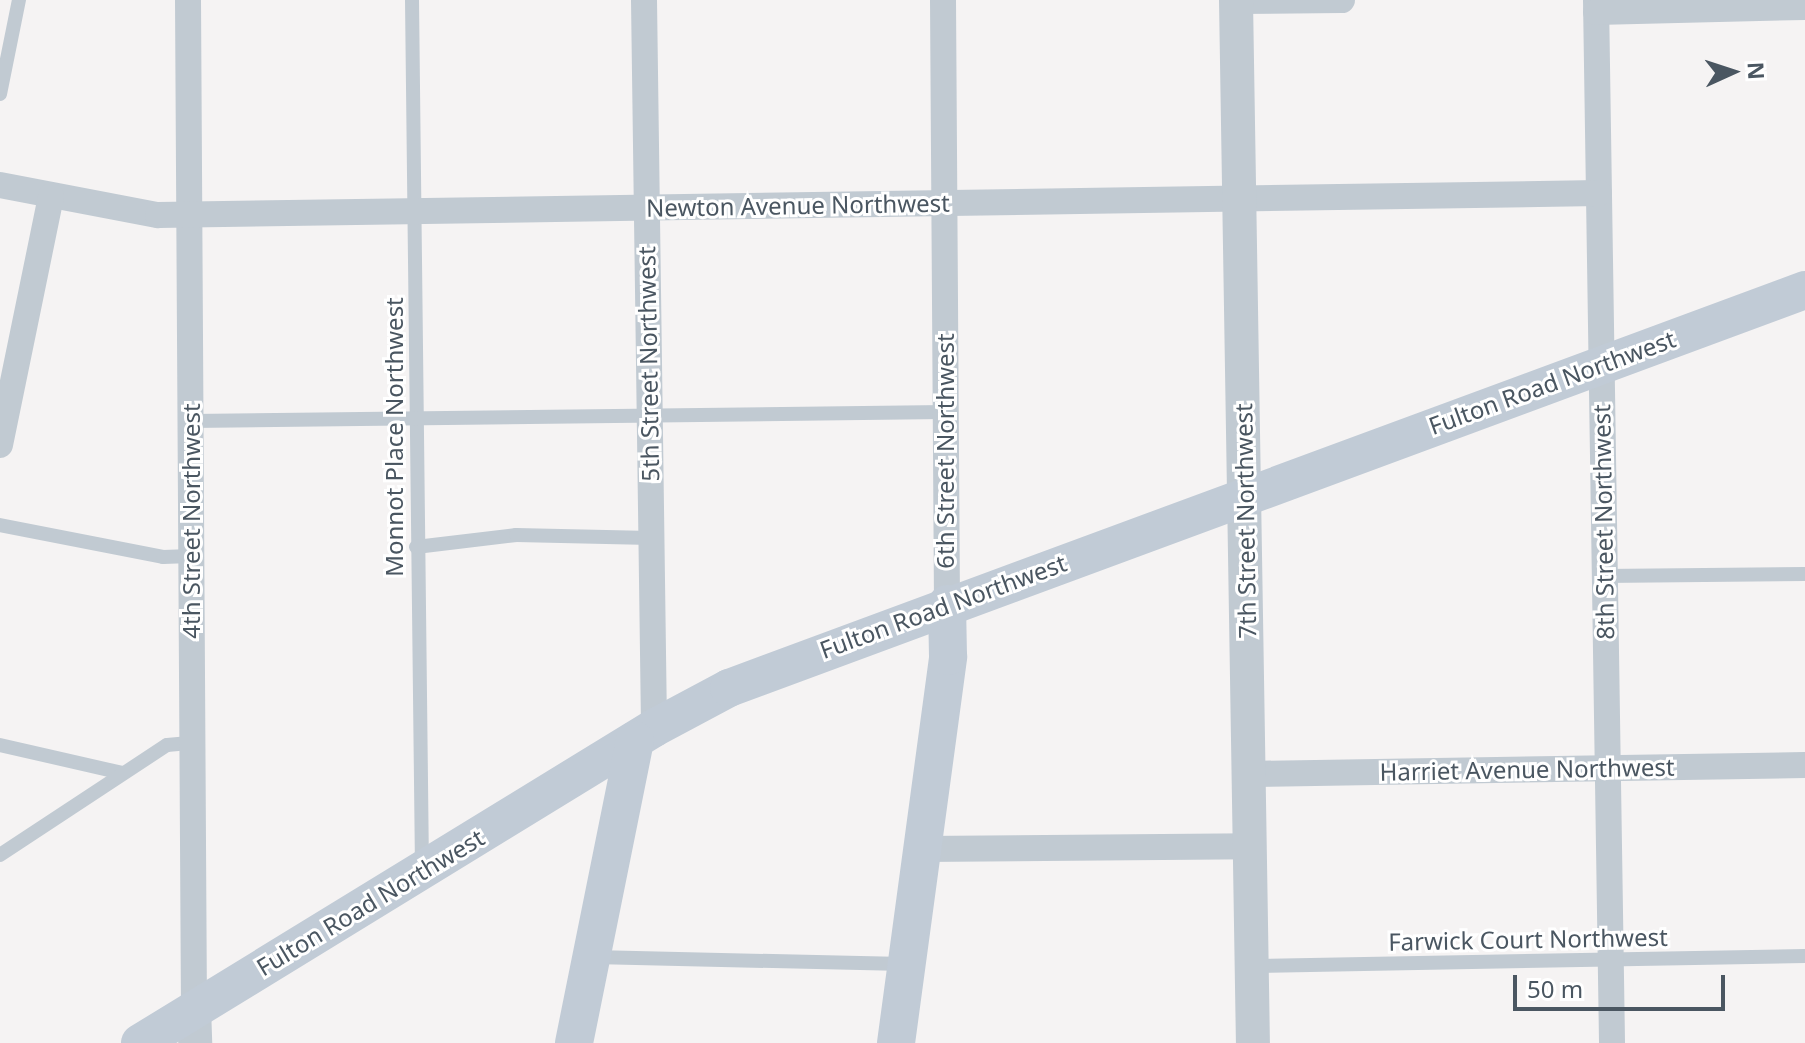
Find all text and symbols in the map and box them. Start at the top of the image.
north arrow [1693,32,1773,112]
text: N [1742,61,1772,80]
street label: Newton Avenue Northwest [646,188,950,222]
street label: 5th Street Northwest [632,246,664,482]
street label: Monnot Place Northwest [380,297,408,577]
street label: Fulton Road Northwest [1425,324,1679,440]
street label: 6th Street Northwest [931,333,959,569]
street label: 4th Street Northwest [177,403,205,639]
street label: 7th Street Northwest [1229,403,1261,639]
street label: 8th Street Northwest [1587,404,1619,640]
street label: Fulton Road Northwest [816,548,1070,664]
street label: Harriet Avenue Northwest [1379,752,1675,786]
street label: Fulton Road Northwest [251,823,489,981]
street label: Farwick Court Northwest [1388,922,1668,956]
scale bar [1517,959,1729,1009]
text: 50 m [1527,972,1583,1005]

